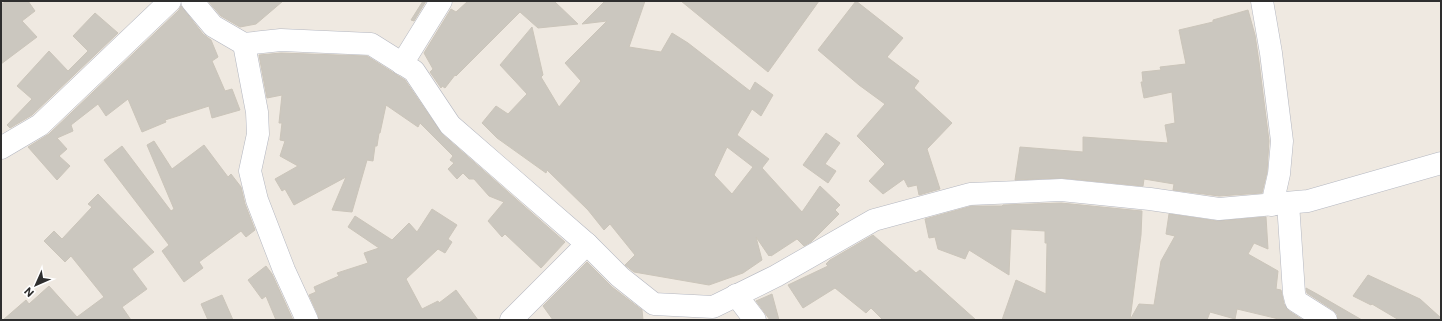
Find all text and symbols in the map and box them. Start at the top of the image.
north arrow [16,265,56,305]
text: N [21,285,36,300]

